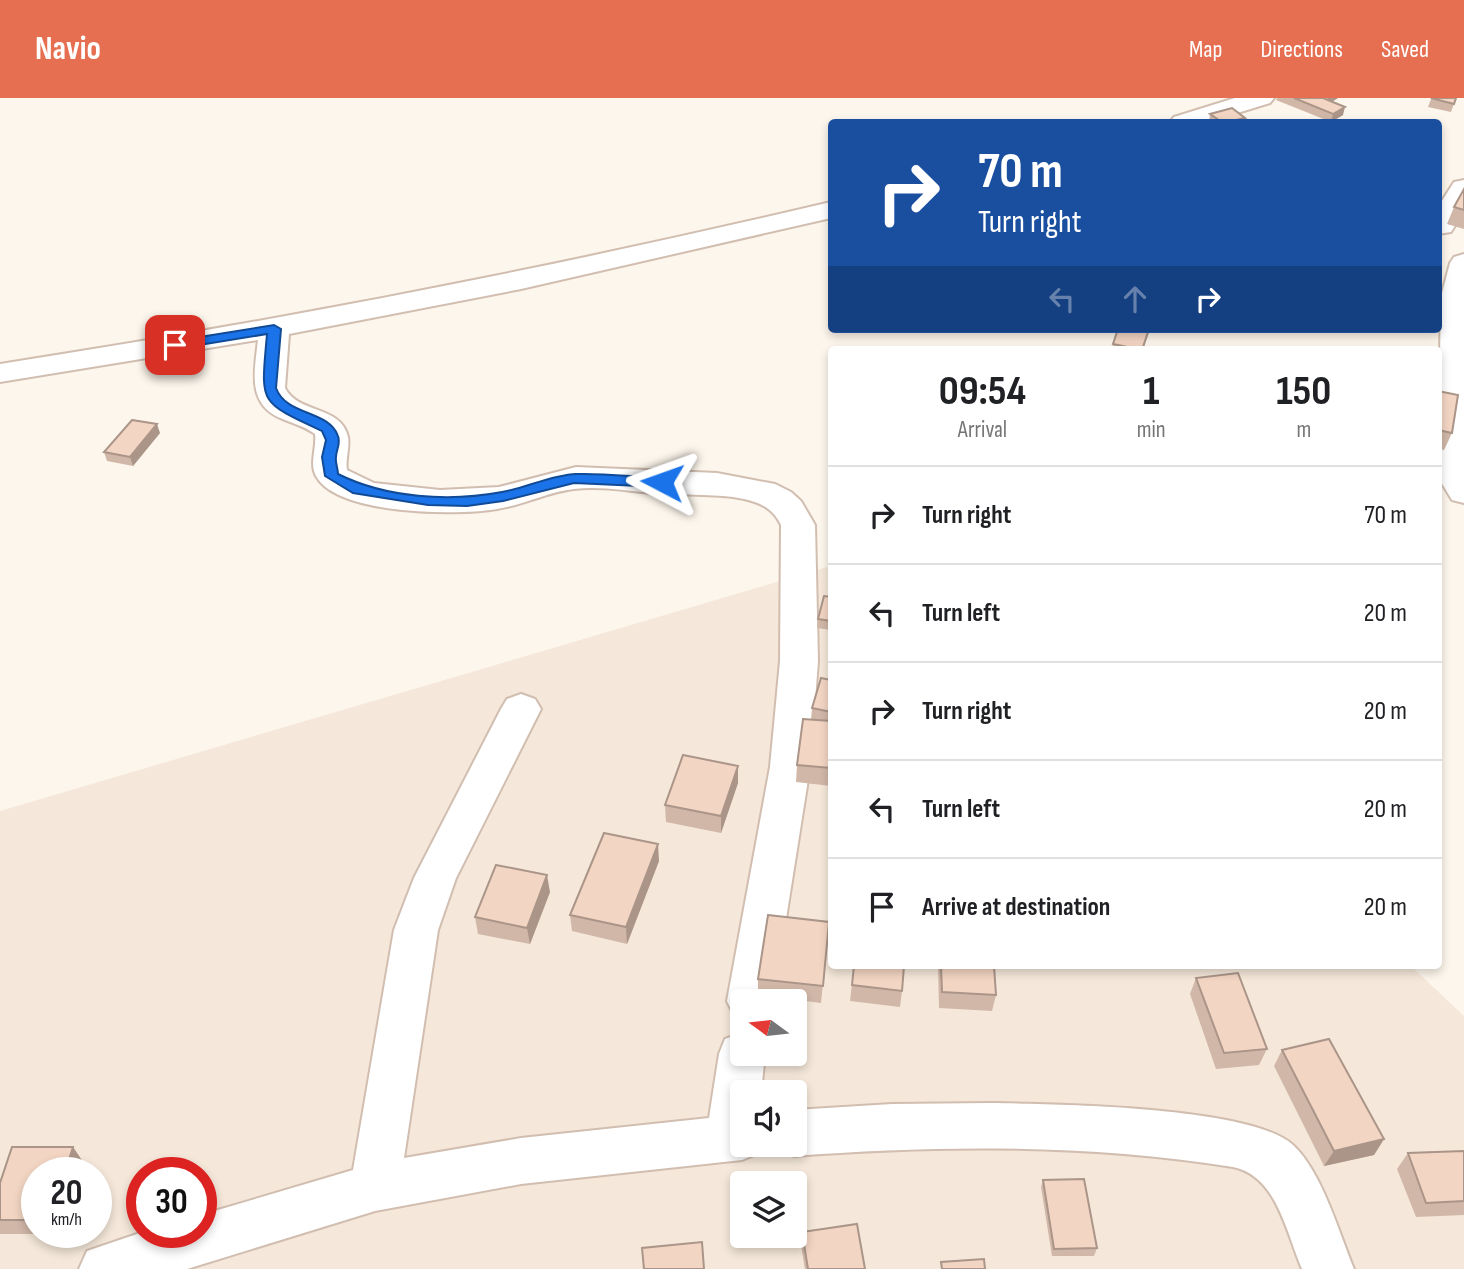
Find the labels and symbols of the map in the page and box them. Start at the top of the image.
pin [145,315,205,375]
position arrow [625,445,699,519]
north arrow [730,989,807,1066]
speed limit sign: 30 [126,1157,217,1248]

